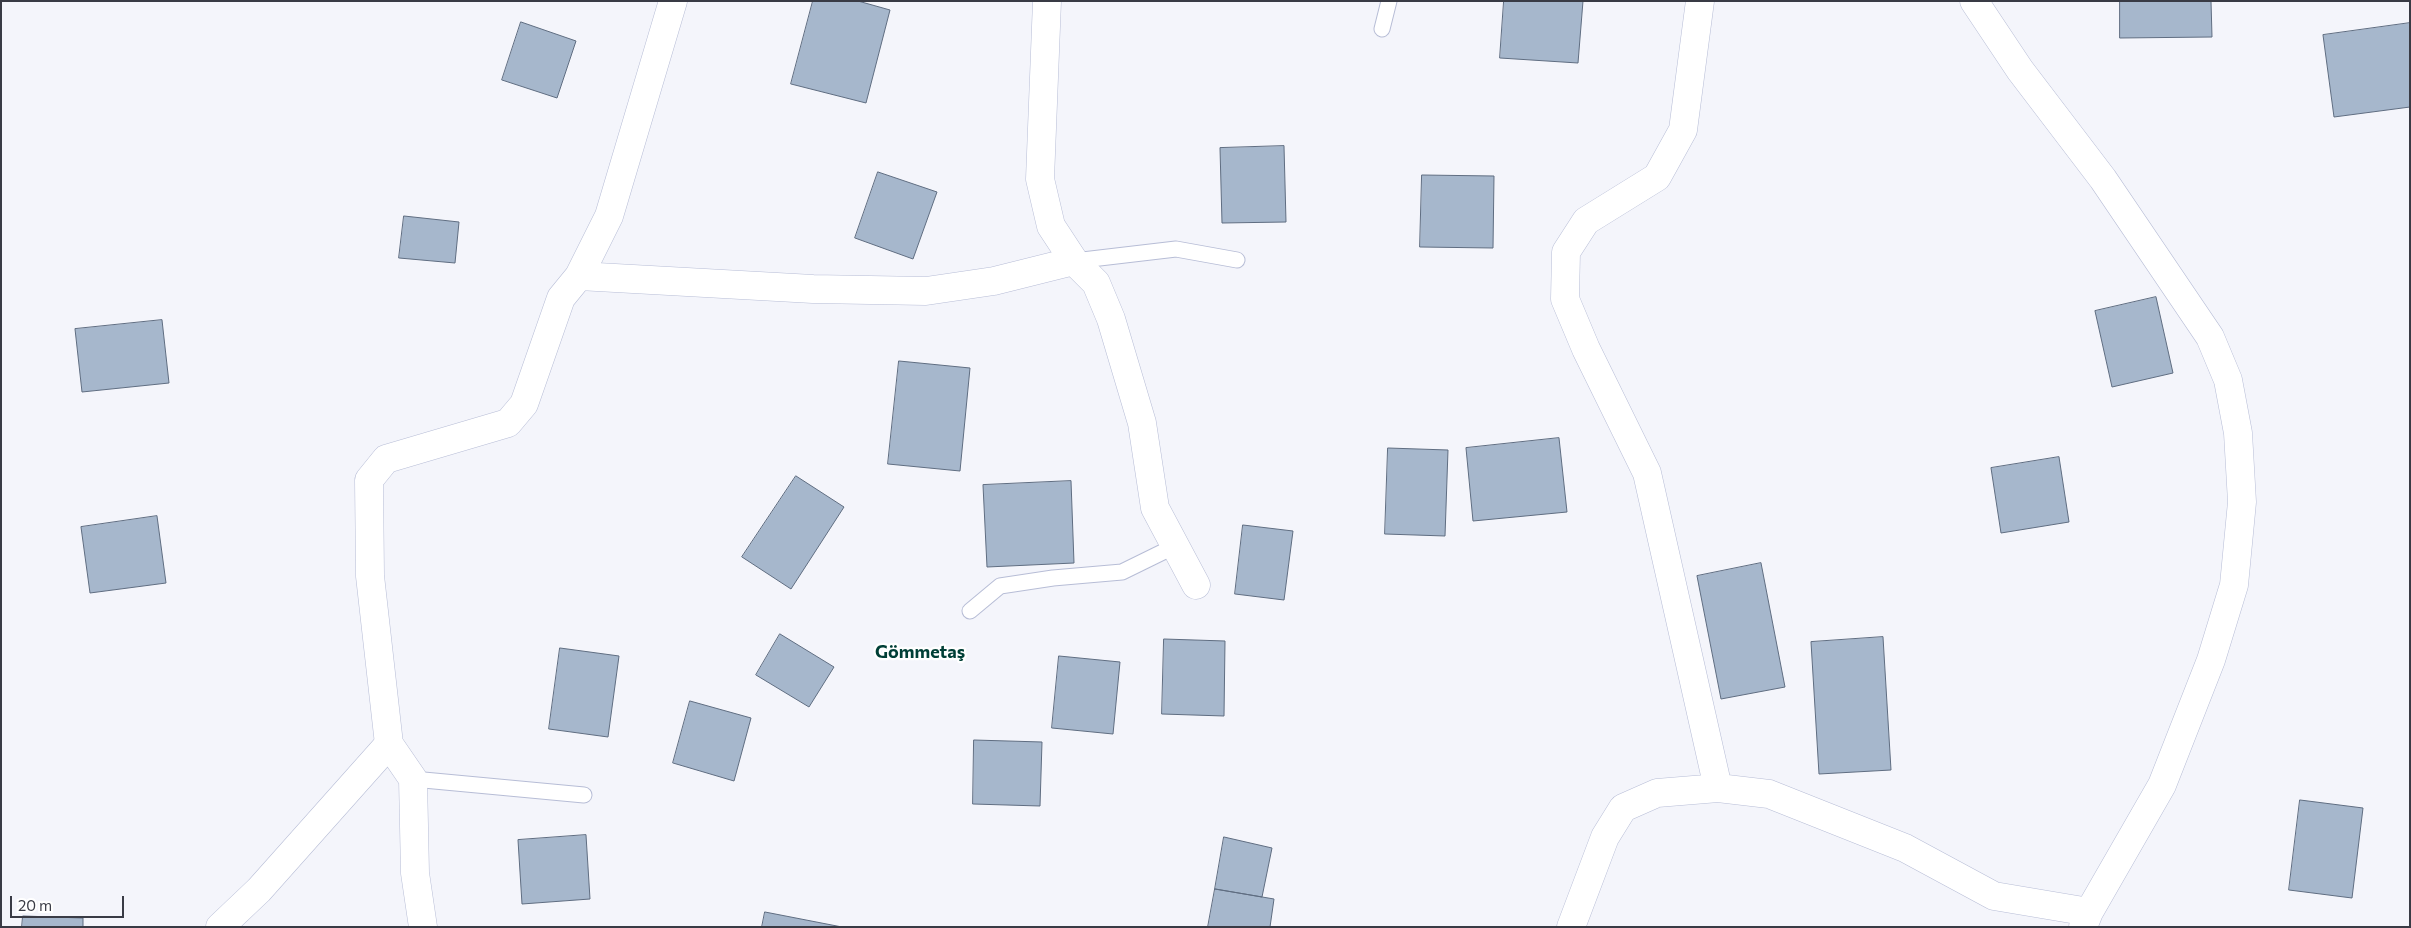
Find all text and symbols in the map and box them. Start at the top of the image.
district label: Gömmetaş [875,641,965,663]
scale bar [12,886,126,918]
text: 20 m [18,896,52,914]

